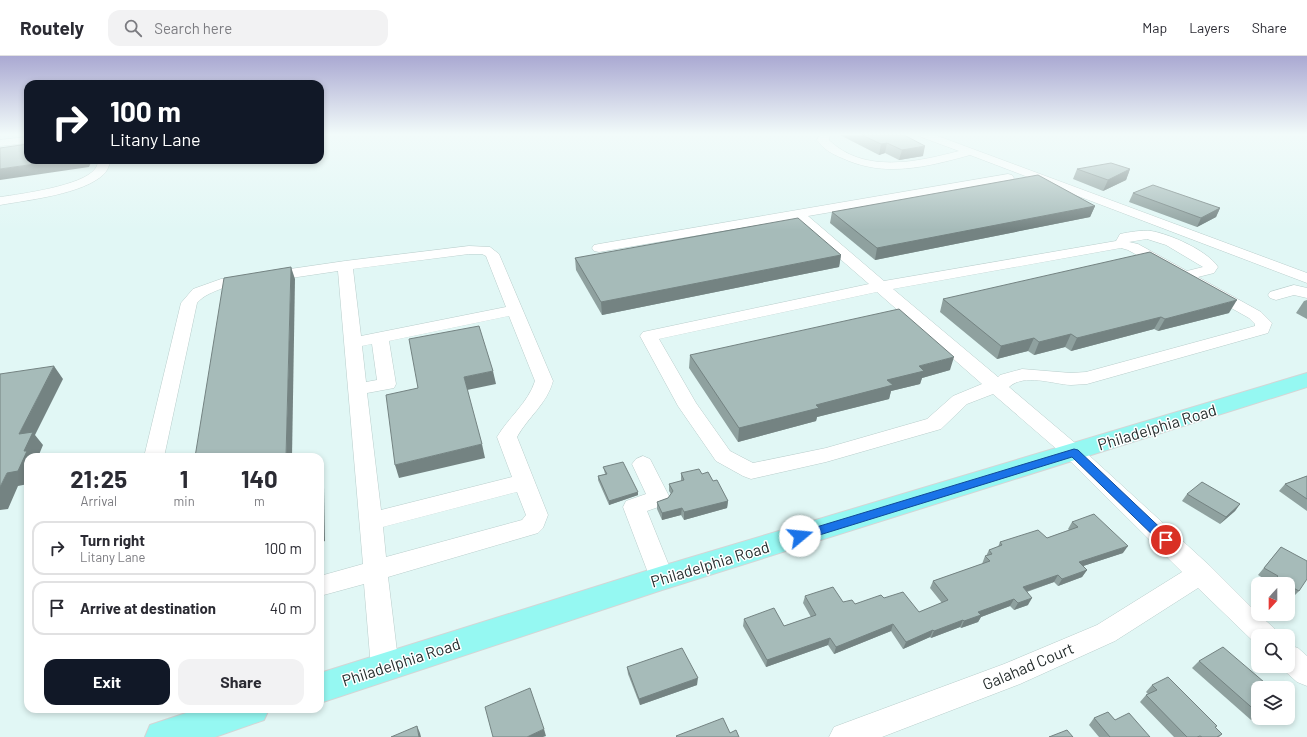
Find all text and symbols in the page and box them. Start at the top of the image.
search box [108,10,388,46]
text: Routely [20,16,84,39]
icon: search [122,17,144,39]
text: Search here [154,19,232,37]
text: Map [1142,19,1167,36]
text: Layers [1189,19,1230,36]
text: Share [1252,19,1287,36]
text: 100 m [110,94,181,128]
icon: right [44,96,96,148]
text: Litany Lane [110,128,201,150]
street label: Philadelphia Road [1095,399,1219,454]
text: 21:25 [70,464,127,493]
text: 1 [180,464,188,493]
text: 140 [241,464,278,493]
text: Arrival [81,493,117,509]
text: min [174,493,195,509]
text: m [254,493,265,509]
position arrow [779,515,821,557]
pin [1149,523,1183,557]
icon: arrive [1155,529,1177,551]
text: Turn right [80,531,145,549]
street label: Philadelphia Road [648,536,772,591]
icon: right [46,537,68,559]
text: 100 m [264,539,302,557]
text: Litany Lane [80,549,145,565]
north arrow [1251,577,1295,621]
map controls [1251,577,1295,725]
icon: arrive [46,597,68,619]
text: Arrive at destination [80,599,216,617]
text: 40 m [270,599,302,617]
button: search [1251,629,1295,673]
street label: Philadelphia Road [339,633,462,690]
street label: Galahad Court [979,638,1076,693]
button: Exit [44,659,170,705]
button: Share [178,659,304,705]
button: layers [1251,681,1295,725]

